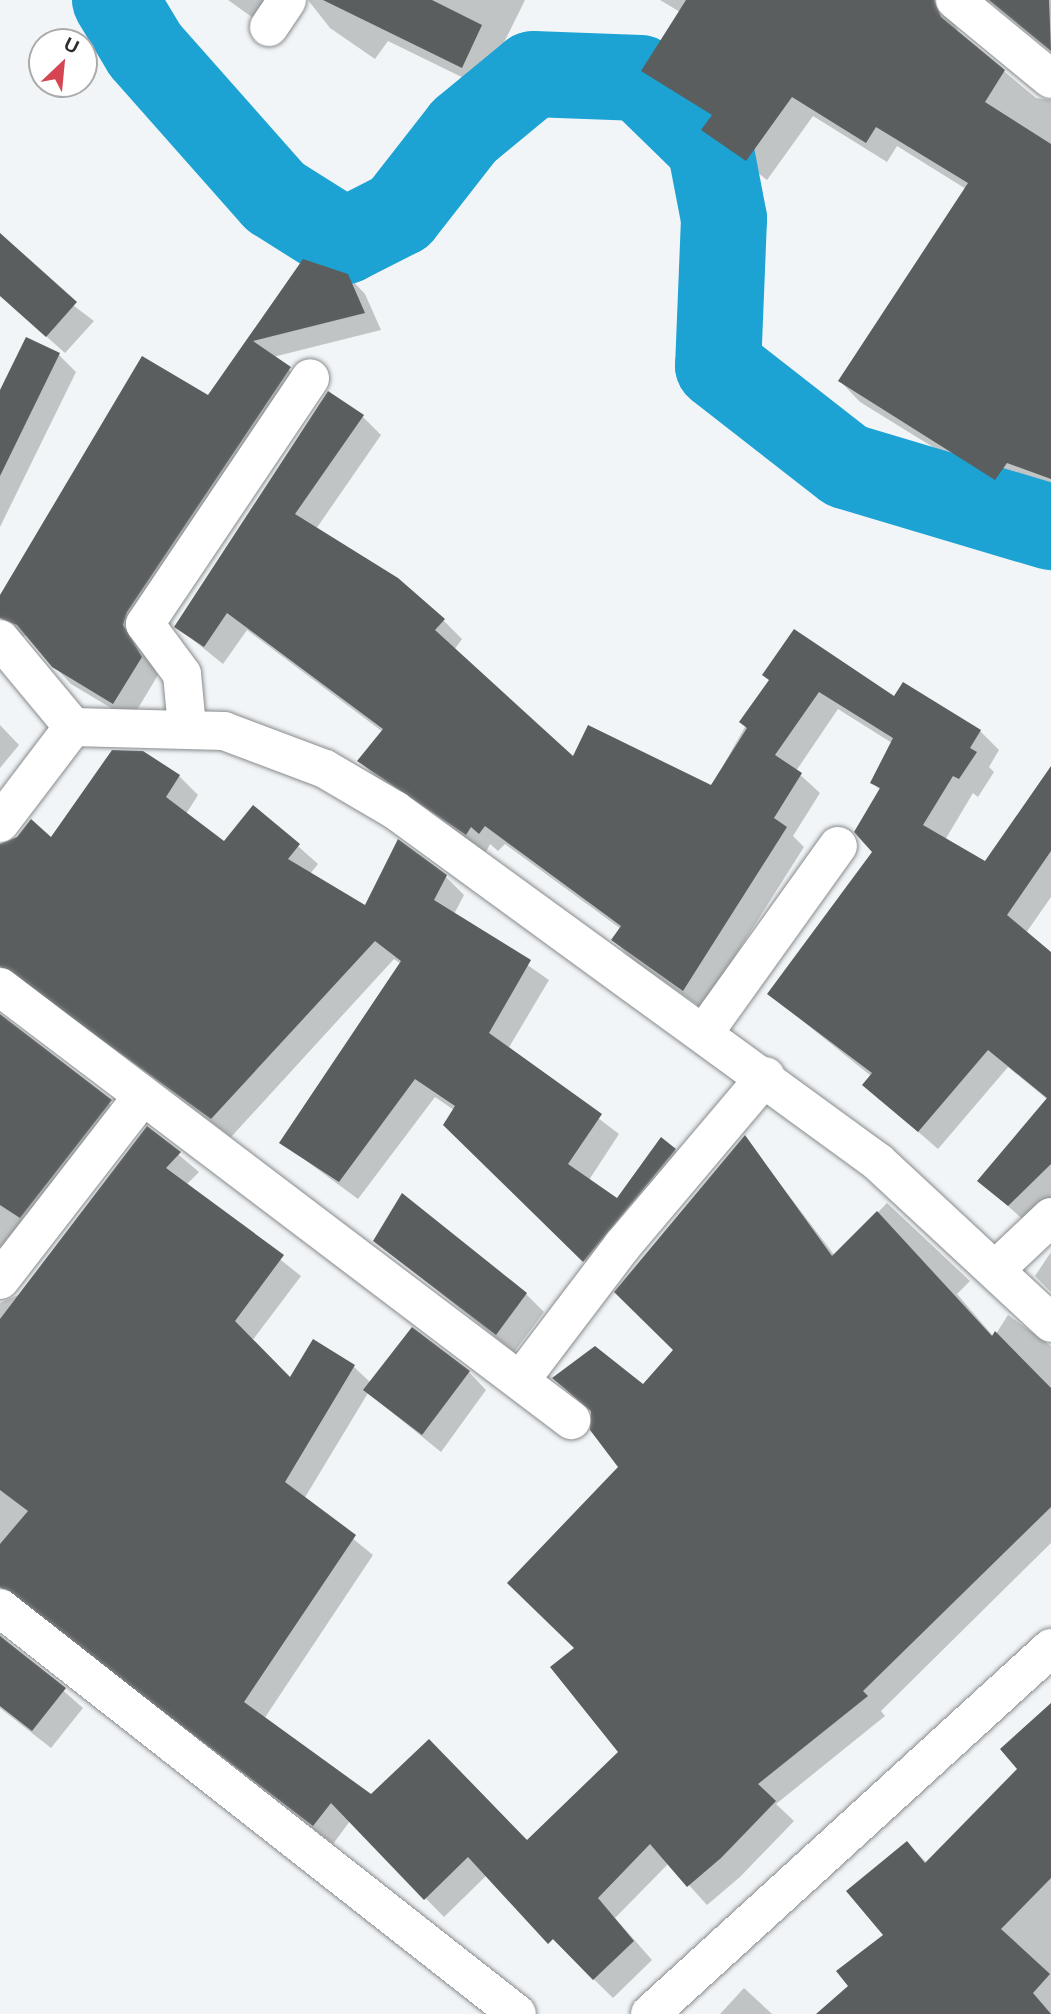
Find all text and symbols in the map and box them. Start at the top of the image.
north arrow [28,28,98,98]
text: U [61,33,82,58]

